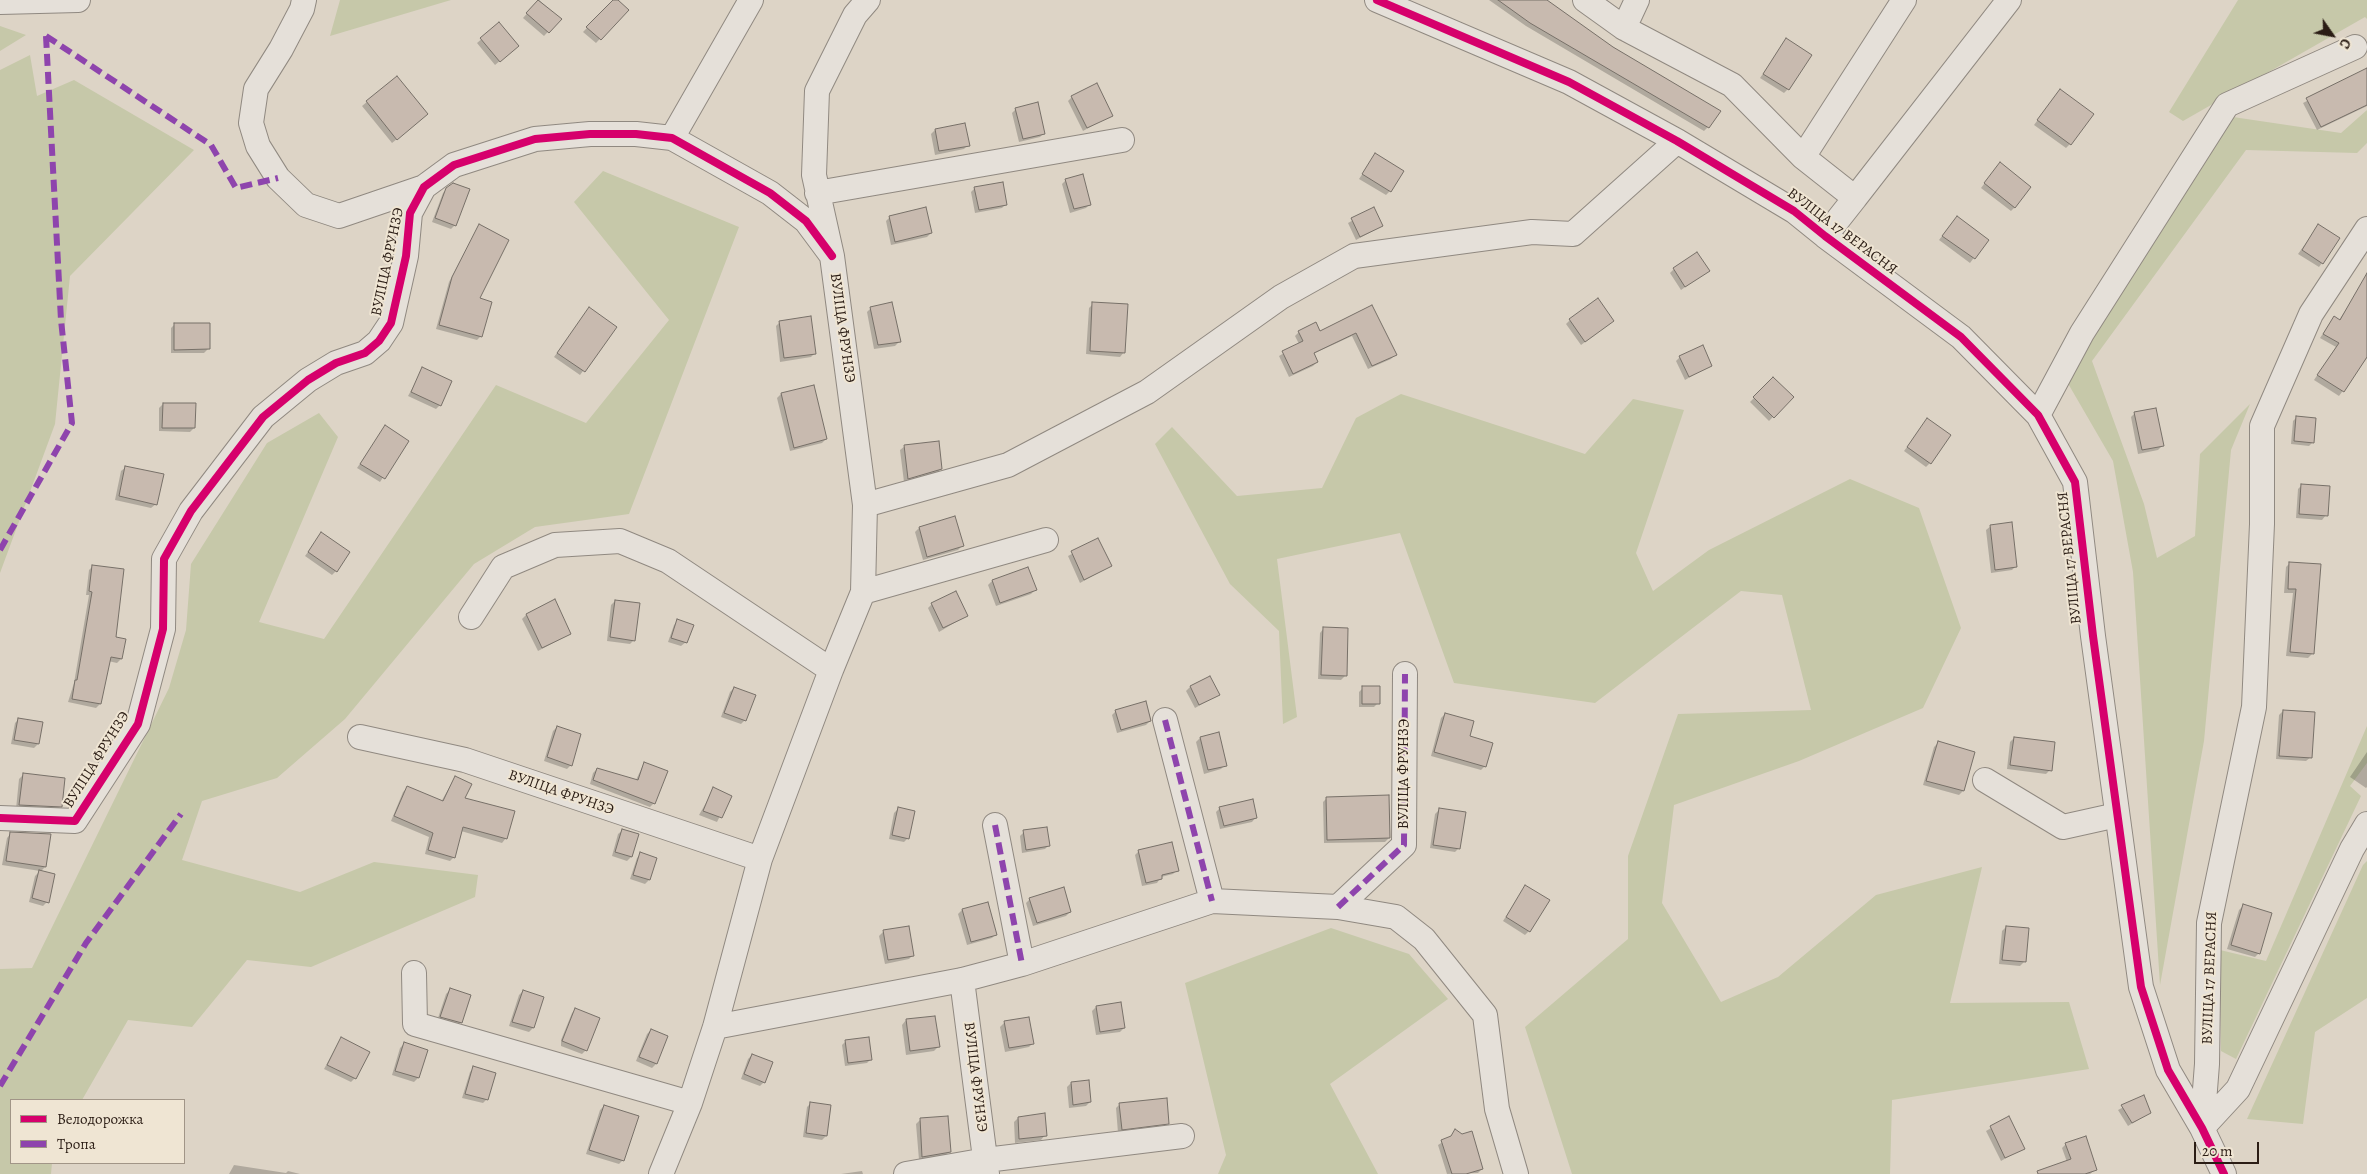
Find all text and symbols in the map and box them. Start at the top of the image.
north arrow [2307,10,2357,60]
text: С [2335,35,2355,52]
street label: ВУЛІЦА 17 ВЕРАСНЯ [1783,185,1901,279]
street label: ВУЛІЦА ФРУНЗЭ [368,206,408,318]
street label: ВУЛІЦА ФРУНЗЭ [825,272,859,384]
street label: ВУЛІЦА 17 ВЕРАСНЯ [2054,491,2086,625]
street label: ВУЛІЦА ФРУНЗЭ [60,708,134,812]
street label: ВУЛІЦА ФРУНЗЭ [1395,719,1413,829]
street label: ВУЛІЦА ФРУНЗЭ [506,766,616,820]
street label: ВУЛІЦА 17 ВЕРАСНЯ [2199,911,2221,1045]
street label: ВУЛІЦА ФРУНЗЭ [959,1021,991,1133]
legend [10,1099,185,1164]
text: Велодорожка [57,1109,144,1129]
scale bar [2197,1132,2262,1164]
text: Тропа [57,1134,96,1154]
text: 20 m [2202,1141,2233,1161]

